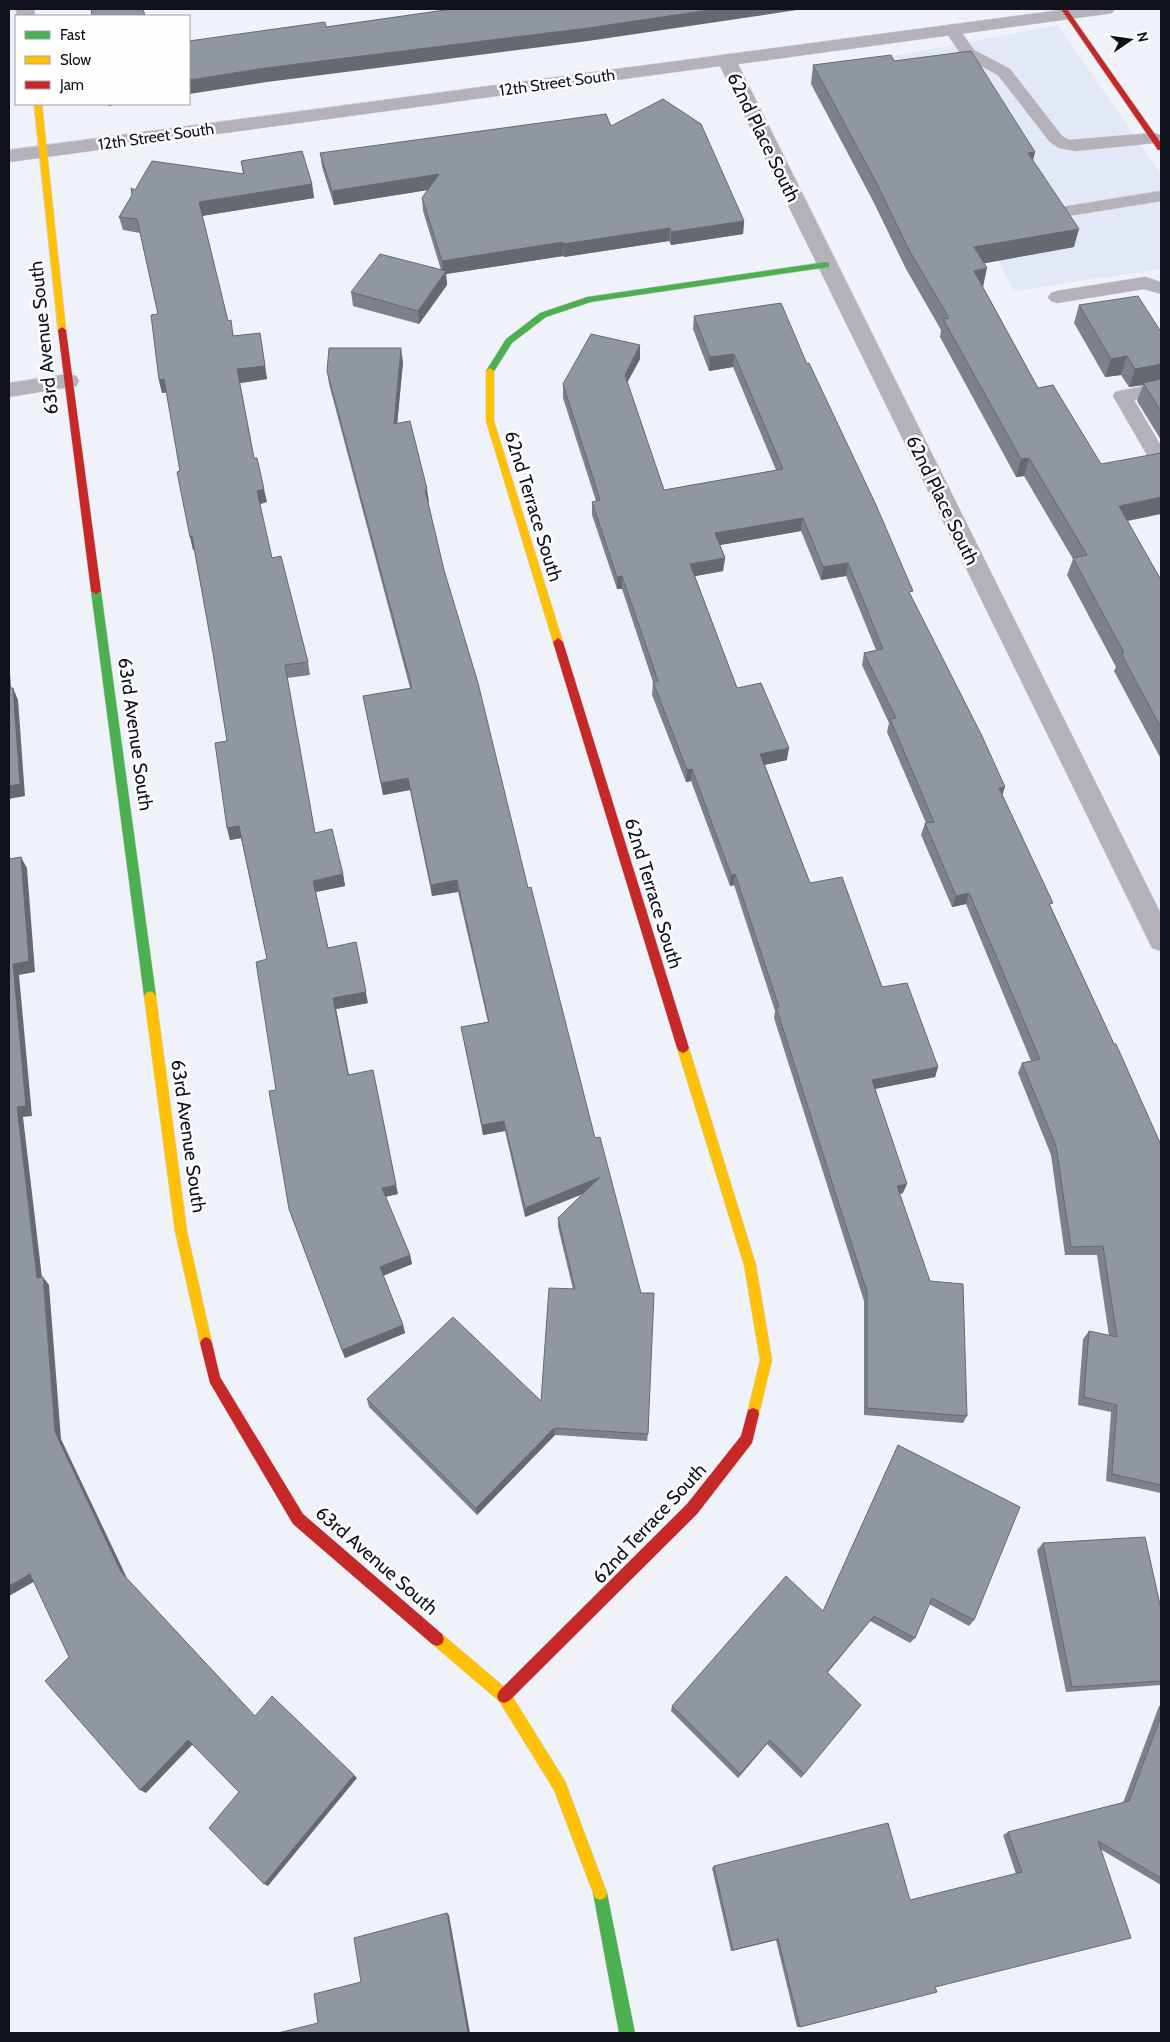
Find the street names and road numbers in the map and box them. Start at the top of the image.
street label: 12th Street South [498,65,616,100]
street label: 62nd Place South [722,69,805,206]
street label: 12th Street South [97,119,215,154]
street label: 63rd Avenue South [24,260,63,416]
street label: 62nd Terrace South [500,428,567,584]
street label: 62nd Place South [901,432,984,569]
street label: 63rd Avenue South [113,656,158,812]
street label: 62nd Terrace South [620,815,687,971]
street label: 63rd Avenue South [166,1058,211,1214]
street label: 62nd Terrace South [588,1458,711,1588]
street label: 63rd Avenue South [311,1501,442,1620]

